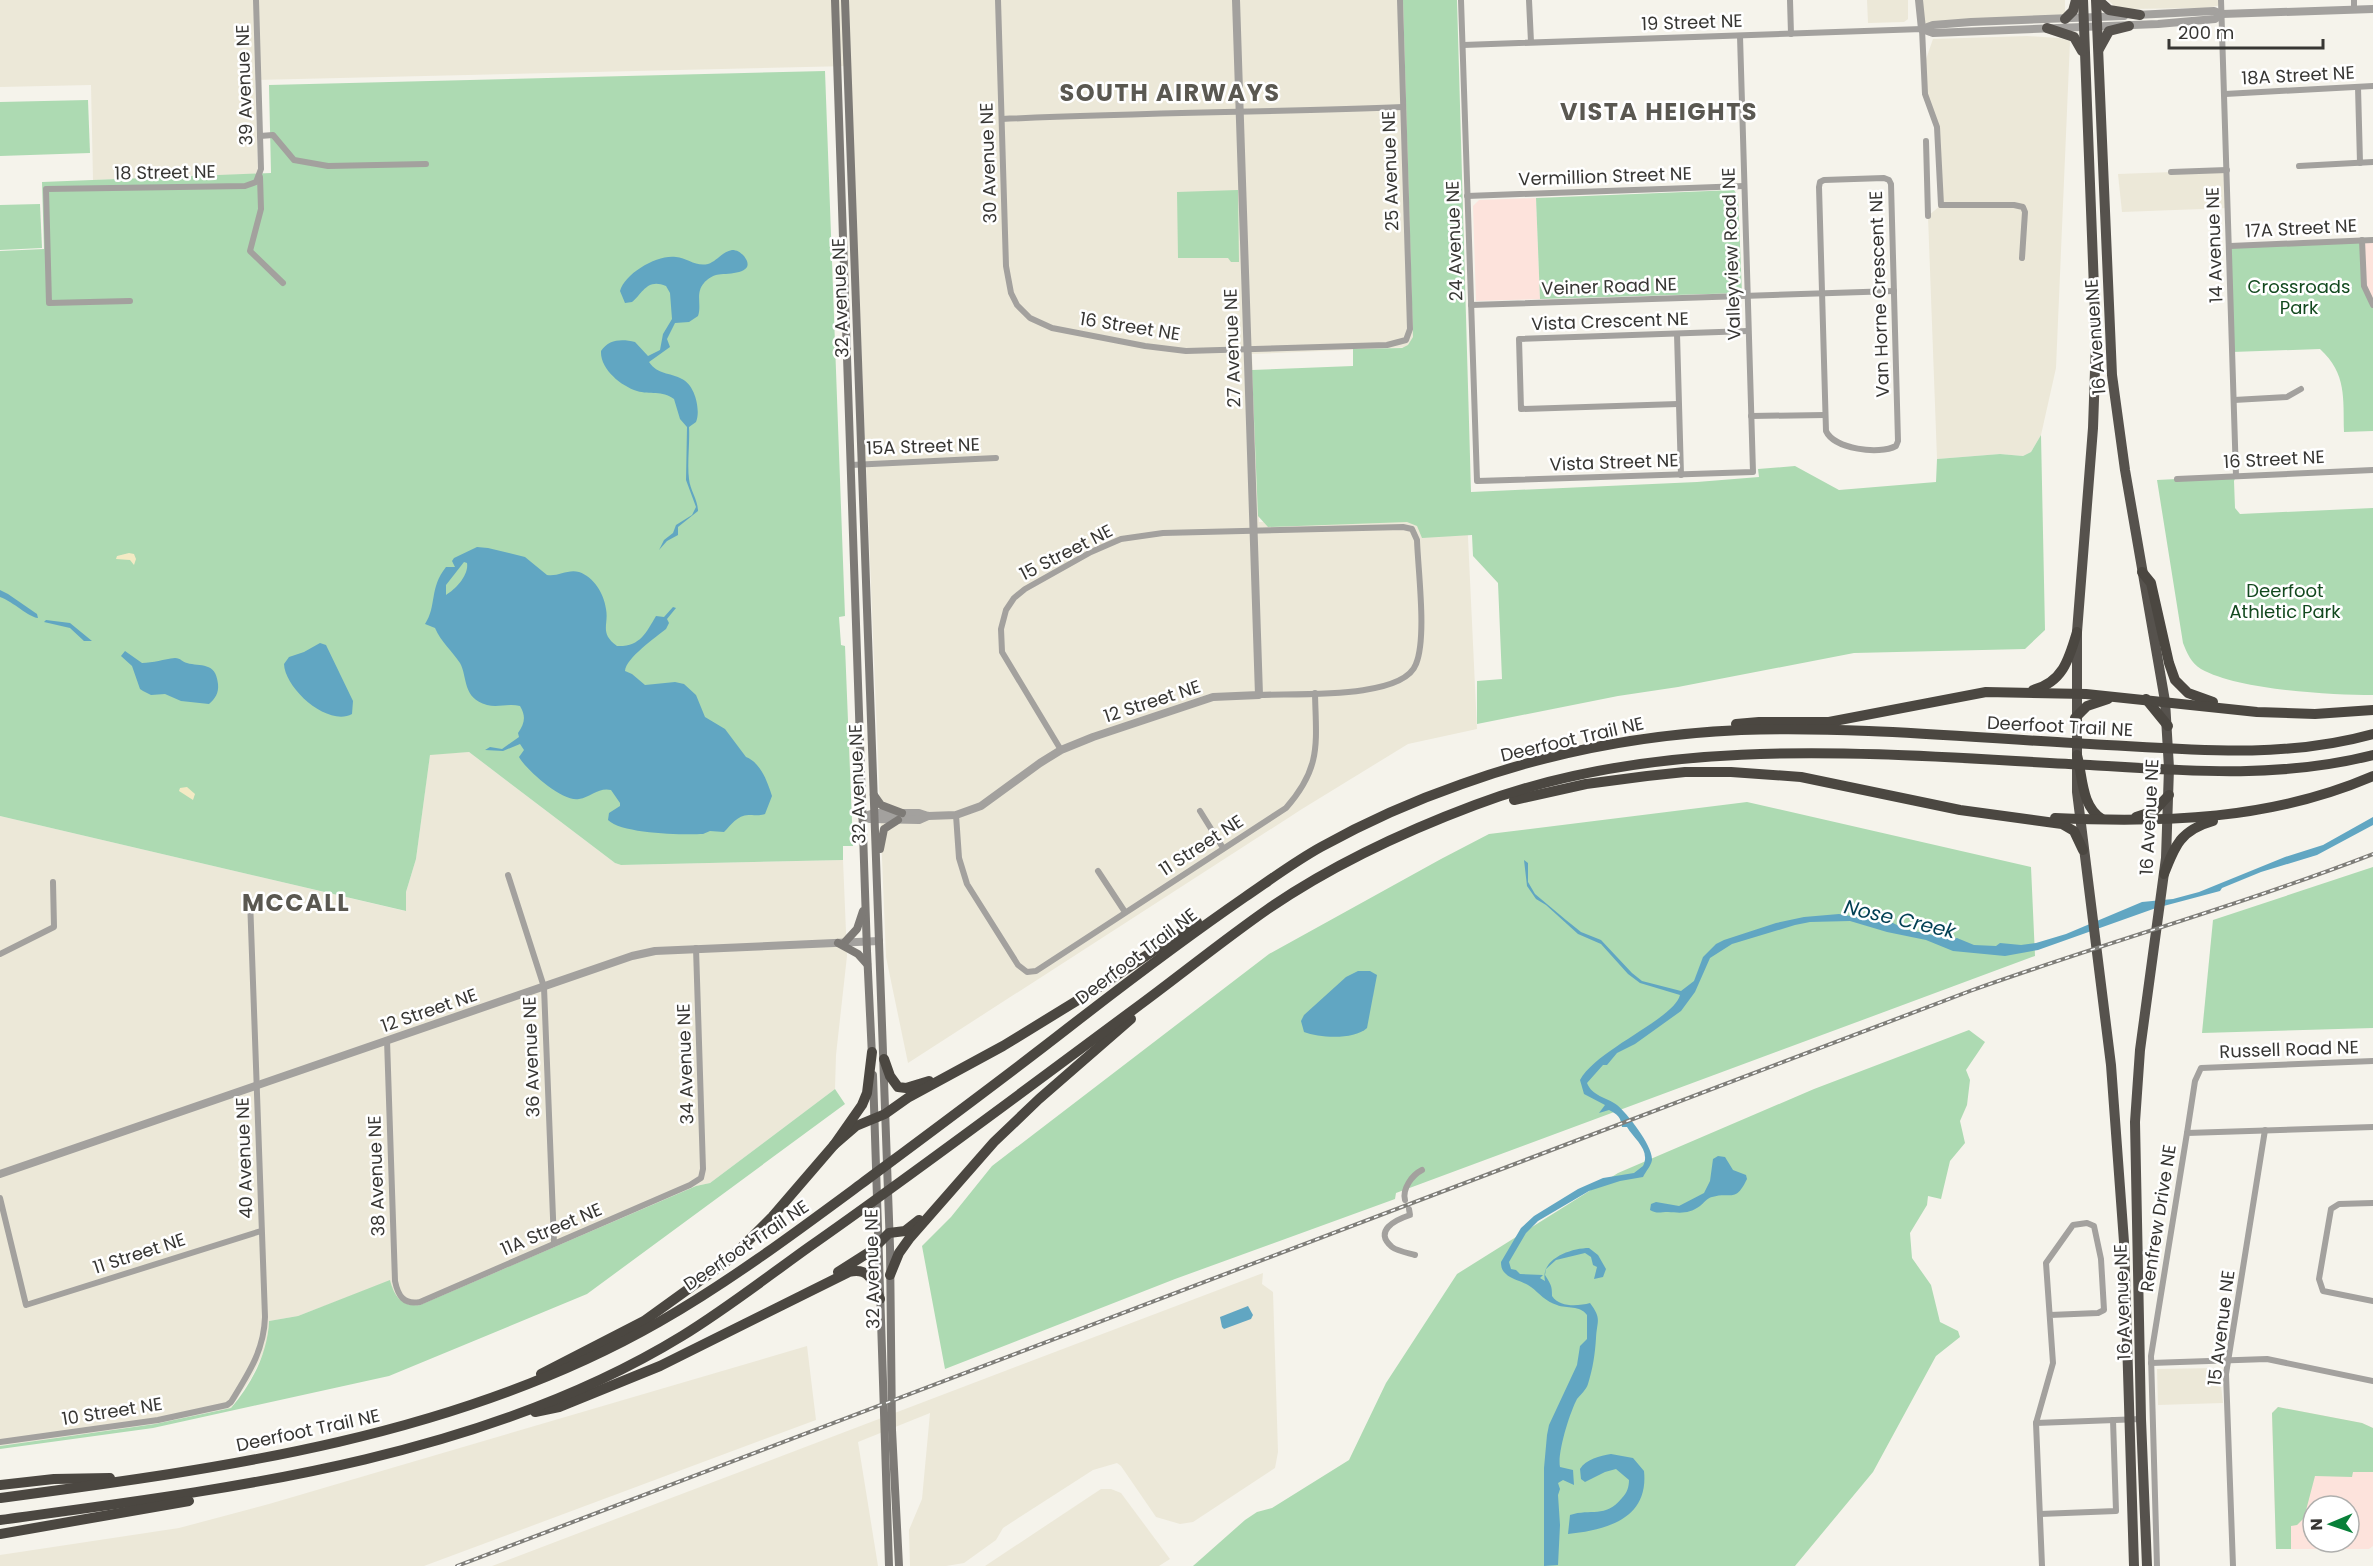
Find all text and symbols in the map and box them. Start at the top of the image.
street label: 19 Street NE [1641,8,1743,36]
scale bar [2169,12,2324,50]
text: 200 m [2178,20,2234,45]
street label: 39 Avenue NE [229,24,259,146]
street label: 18A Street NE [2241,60,2355,90]
district label: SOUTH AIRWAYS [1059,76,1281,109]
district label: VISTA HEIGHTS [1560,95,1758,128]
street label: 30 Avenue NE [973,102,1003,224]
street label: 25 Avenue NE [1375,110,1405,232]
street label: 18 Street NE [114,159,216,185]
street label: Vermillion Street NE [1518,160,1692,192]
street label: Valleyview Road NE [1715,167,1747,341]
street label: 24 Avenue NE [1439,180,1469,302]
street label: 14 Avenue NE [2199,187,2229,303]
street label: Van Horne Crescent NE [1863,190,1895,398]
street label: 17A Street NE [2244,213,2358,243]
street label: 32 Avenue NE [825,238,855,358]
street label: Veiner Road NE [1541,271,1677,301]
park label: Crossroads Park [2248,274,2350,320]
street label: 16 Avenue NE [2078,278,2112,396]
street label: 27 Avenue NE [1217,288,1247,408]
street label: 16 Street NE [1078,306,1182,346]
street label: Vista Crescent NE [1531,306,1689,336]
street label: 15A Street NE [866,432,980,460]
street label: 16 Street NE [2223,444,2325,474]
street label: Vista Street NE [1549,447,1679,477]
street label: 15 Street NE [1015,518,1117,586]
park label: Deerfoot Athletic Park [2229,578,2341,624]
street label: 12 Street NE [1100,674,1204,728]
street label: Deerfoot Trail NE [1498,710,1646,768]
street label: Deerfoot Trail NE [1986,710,2134,742]
street label: 32 Avenue NE [842,724,872,844]
street label: 16 Avenue NE [2133,758,2165,876]
street label: 11 Street NE [1154,808,1248,882]
district label: MCCALL [242,886,350,919]
water label: Nose Creek [1841,893,1960,946]
street label: Deerfoot Trail NE [1070,902,1202,1010]
street label: 12 Street NE [377,982,481,1038]
street label: 36 Avenue NE [516,996,546,1118]
street label: 34 Avenue NE [670,1003,700,1125]
street label: Russell Road NE [2219,1034,2359,1064]
street label: 40 Avenue NE [229,1097,259,1219]
street label: 38 Avenue NE [361,1115,391,1237]
street label: Renfrew Drive NE [2134,1143,2182,1293]
street label: Deerfoot Trail NE [678,1194,814,1296]
street label: 11A Street NE [496,1196,606,1262]
street label: 32 Avenue NE [858,1209,886,1329]
street label: 11 Street NE [90,1226,188,1280]
street label: 16 Avenue NE [2107,1243,2137,1361]
street label: 15 Avenue NE [2202,1269,2240,1387]
street label: 10 Street NE [60,1391,164,1431]
street label: Deerfoot Trail NE [234,1403,382,1457]
north arrow [2301,1494,2361,1554]
text: N [2305,1518,2328,1531]

